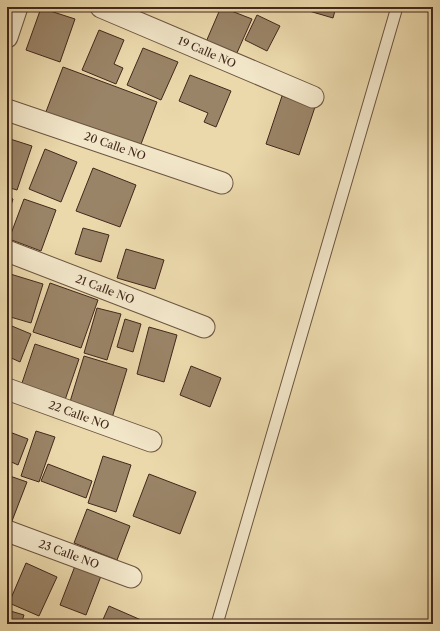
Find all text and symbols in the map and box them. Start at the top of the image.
street label: 19 Calle NO [176,33,238,71]
street label: 20 Calle NO [82,129,148,163]
street label: 21 Calle NO [74,271,136,307]
street label: 22 Calle NO [47,398,111,432]
street label: 23 Calle NO [37,537,101,571]

